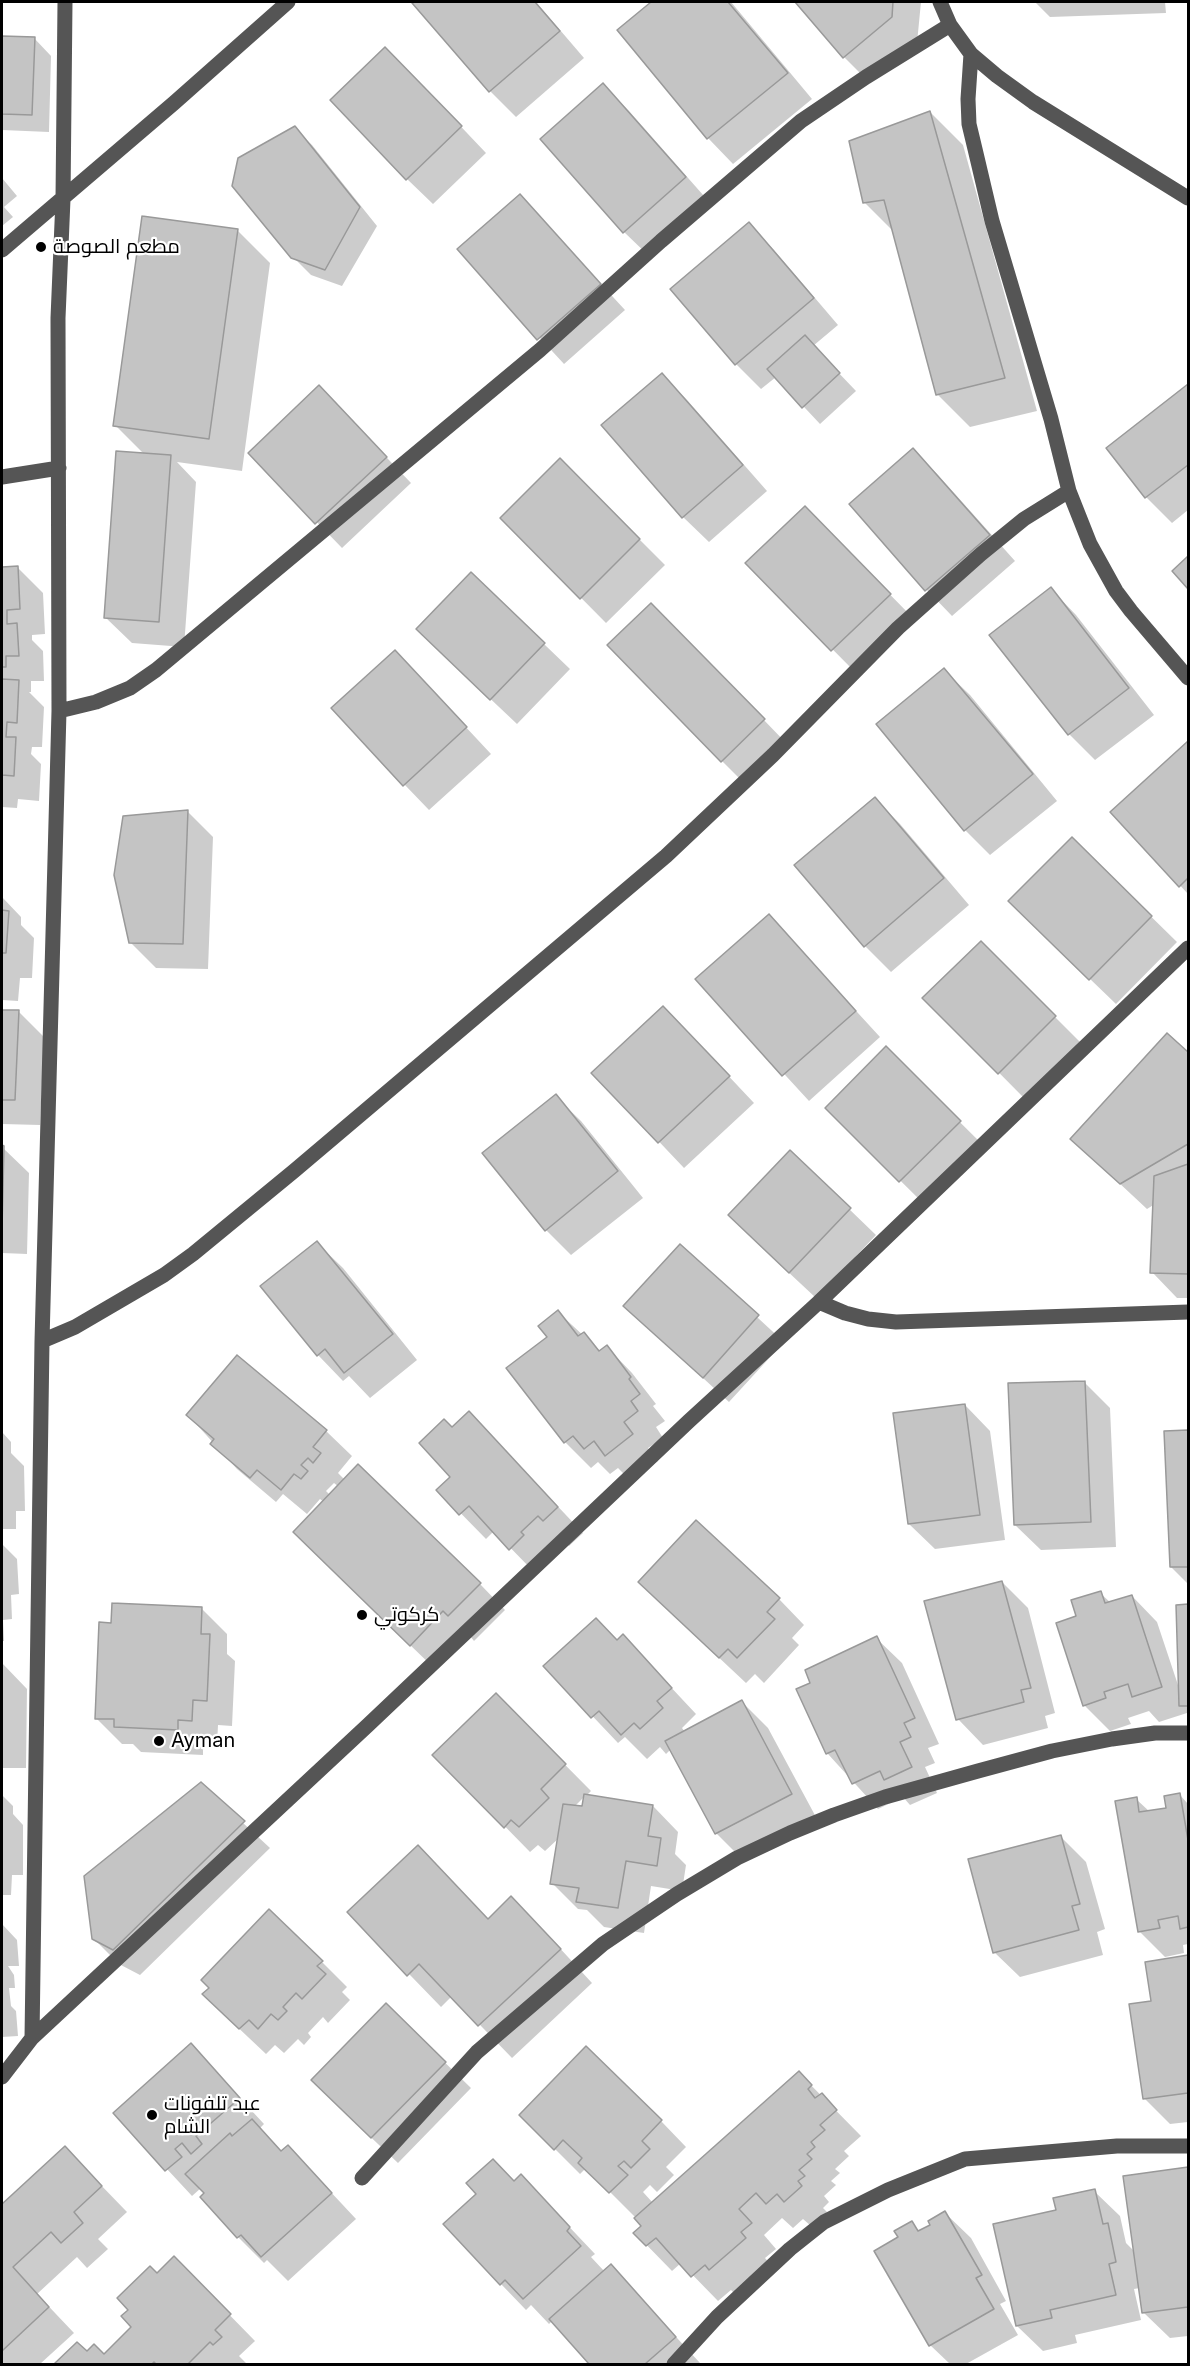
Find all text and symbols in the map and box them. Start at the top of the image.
place label: مطعم الصوصة [53,235,180,259]
marker: مطعم الصوصة [34,240,48,254]
place label: كركوتي [374,1603,440,1627]
marker: كركوتي [355,1608,369,1622]
place label: Ayman [171,1729,235,1753]
marker: Ayman [152,1734,166,1748]
place label: عبد تلفونات الشام [164,2092,261,2139]
marker: عبد تلفونات الشام [145,2108,159,2122]

